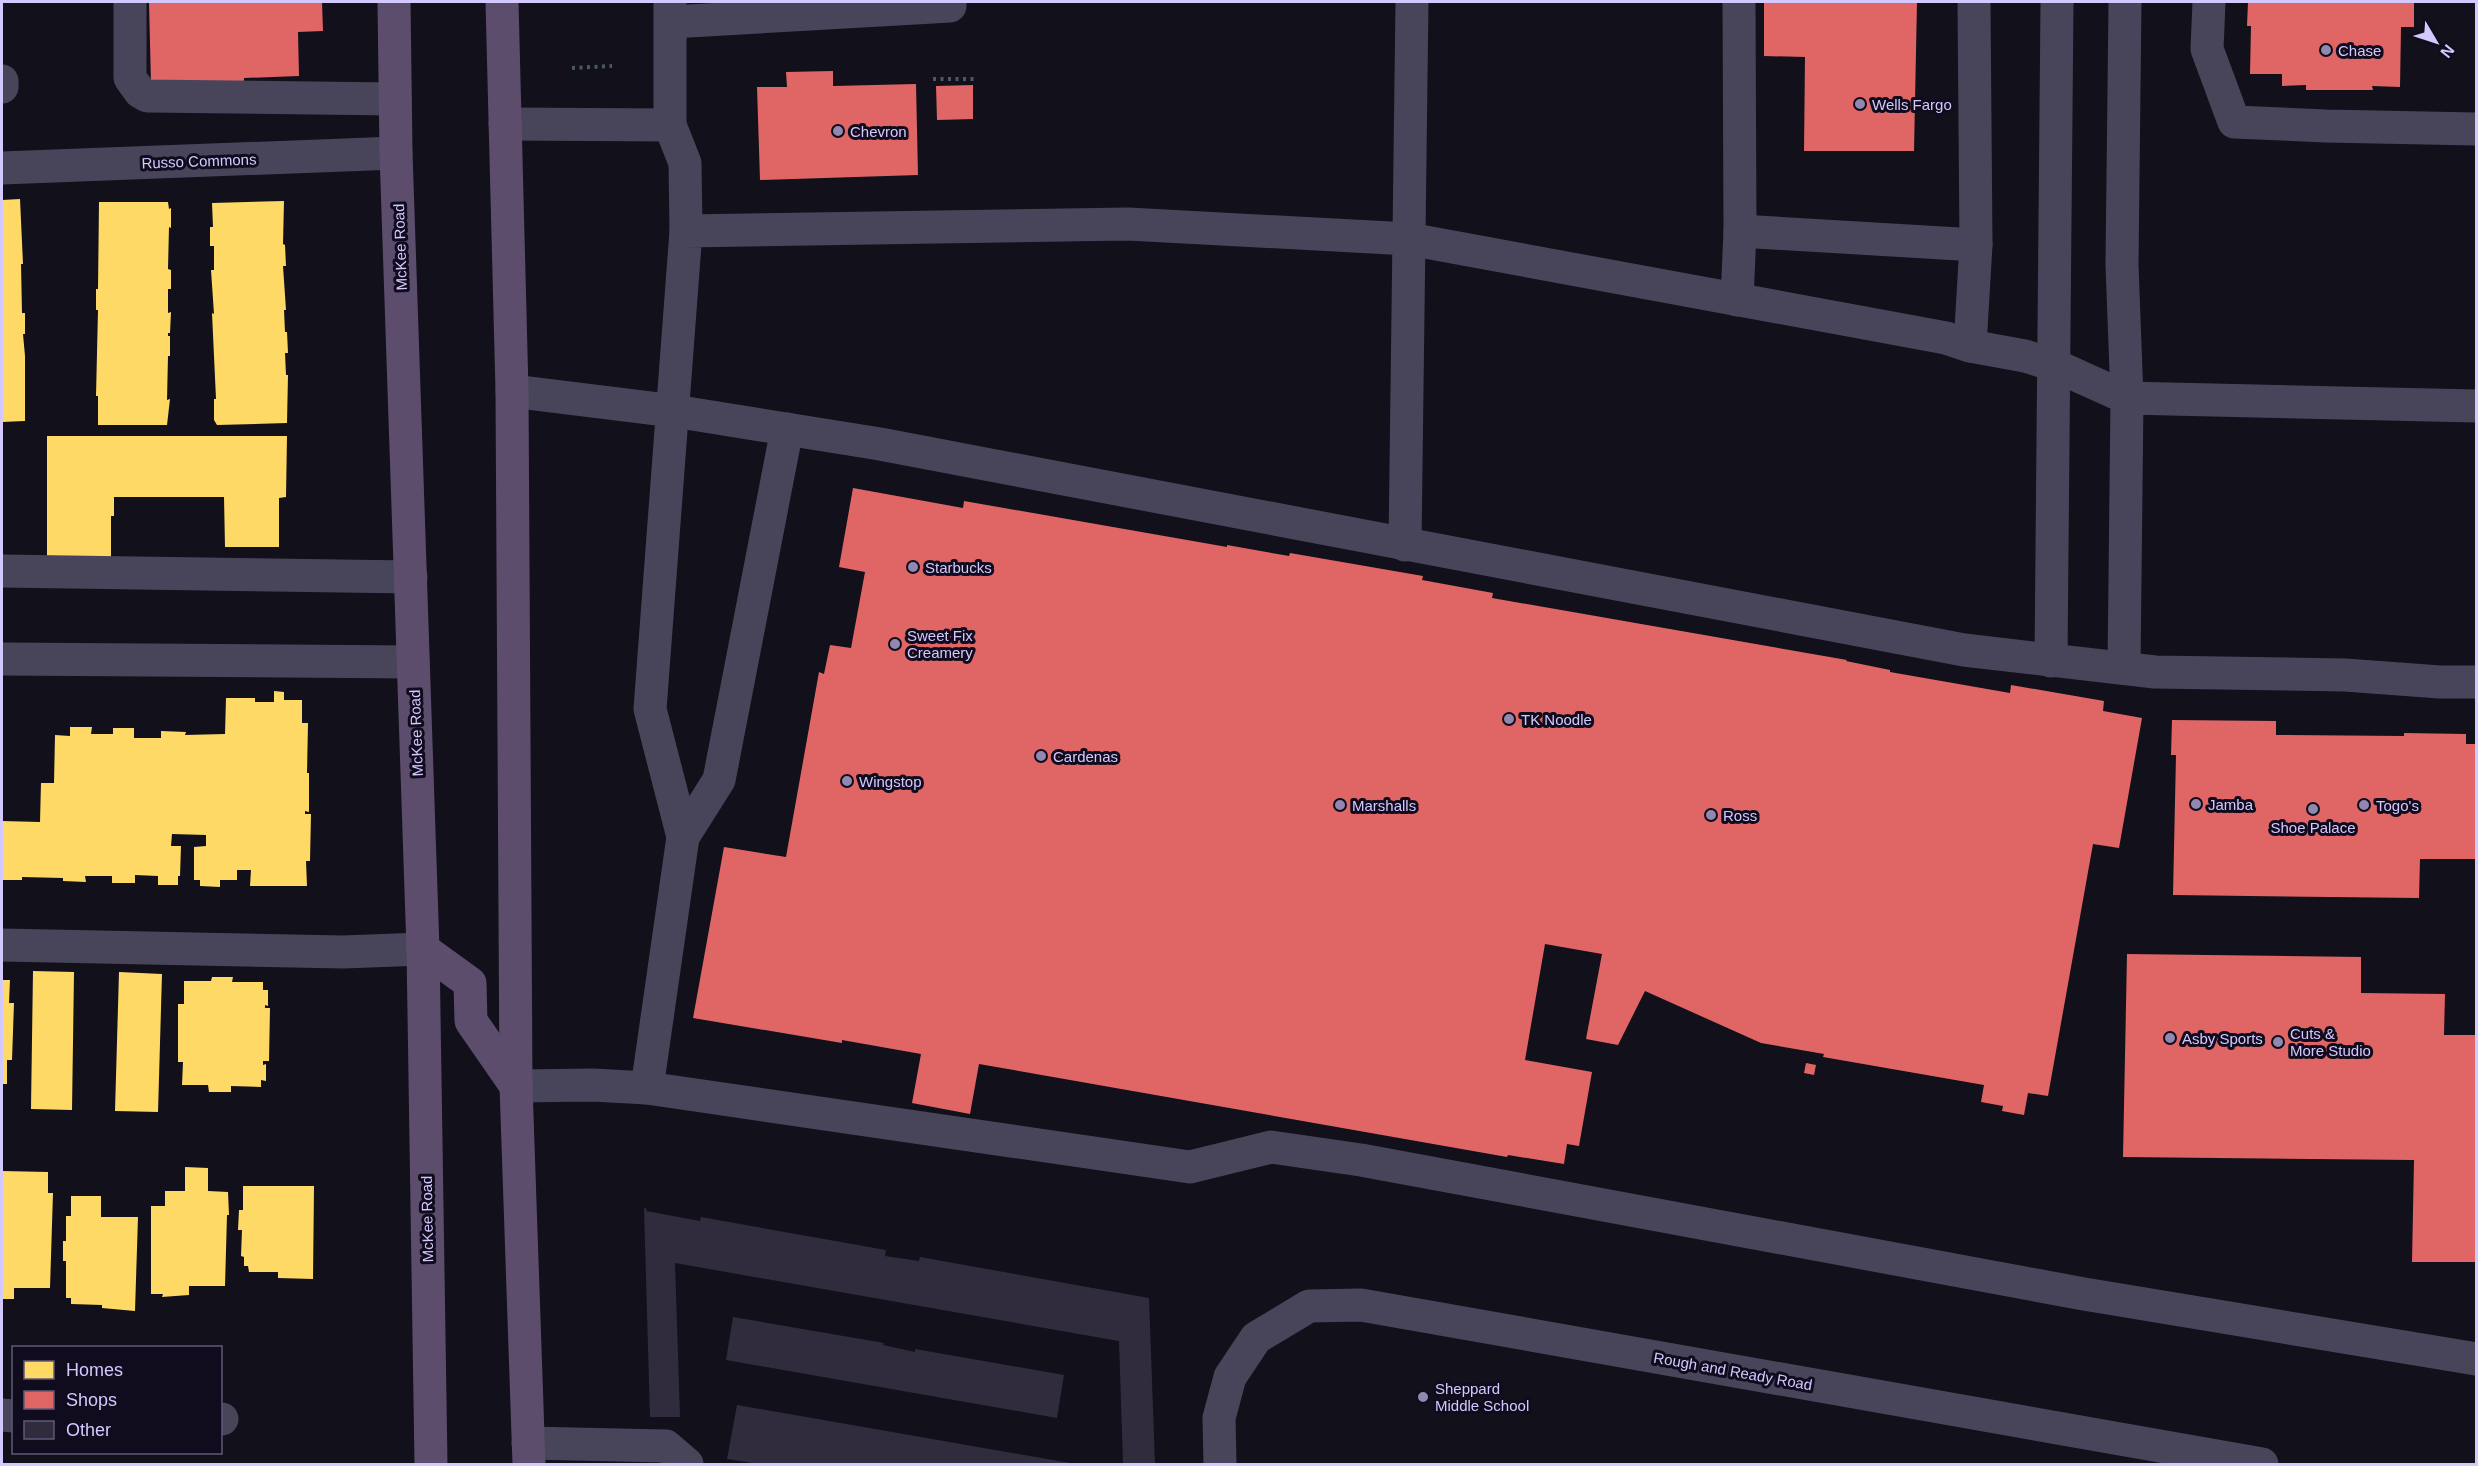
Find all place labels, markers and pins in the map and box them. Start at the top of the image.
place label: Chase [2338,42,2381,59]
marker: Chase [2319,43,2333,57]
place label: Wells Fargo [1872,96,1952,113]
marker: Wells Fargo [1853,97,1867,111]
place label: Chevron [850,123,907,140]
marker: Chevron [831,124,845,138]
place label: Starbucks [925,559,992,576]
marker: Starbucks [906,560,920,574]
place label: Sweet Fix Creamery [907,627,973,661]
marker: Sweet Fix Creamery [888,637,902,651]
place label: TK Noodle [1521,711,1592,728]
marker: TK Noodle [1502,712,1516,726]
place label: Cardenas [1053,748,1118,765]
marker: Cardenas [1034,749,1048,763]
place label: Wingstop [859,773,922,790]
marker: Wingstop [840,774,854,788]
place label: Jamba [2208,796,2254,813]
place label: Marshalls [1352,797,1416,814]
marker: Jamba [2189,797,2203,811]
place label: Togo's [2376,797,2419,814]
marker: Marshalls [1333,798,1347,812]
marker: Togo's [2357,798,2371,812]
marker: Shoe Palace [2306,802,2320,816]
place label: Ross [1723,807,1757,824]
marker: Ross [1704,808,1718,822]
place label: Shoe Palace [2270,819,2356,836]
place label: Cuts & More Studio [2290,1025,2371,1059]
place label: Asby Sports [2182,1030,2263,1047]
marker: Asby Sports [2163,1031,2177,1045]
marker: Cuts & More Studio [2271,1035,2285,1049]
place label: Sheppard Middle School [1435,1380,1529,1414]
marker: Sheppard Middle School [1416,1390,1430,1404]

